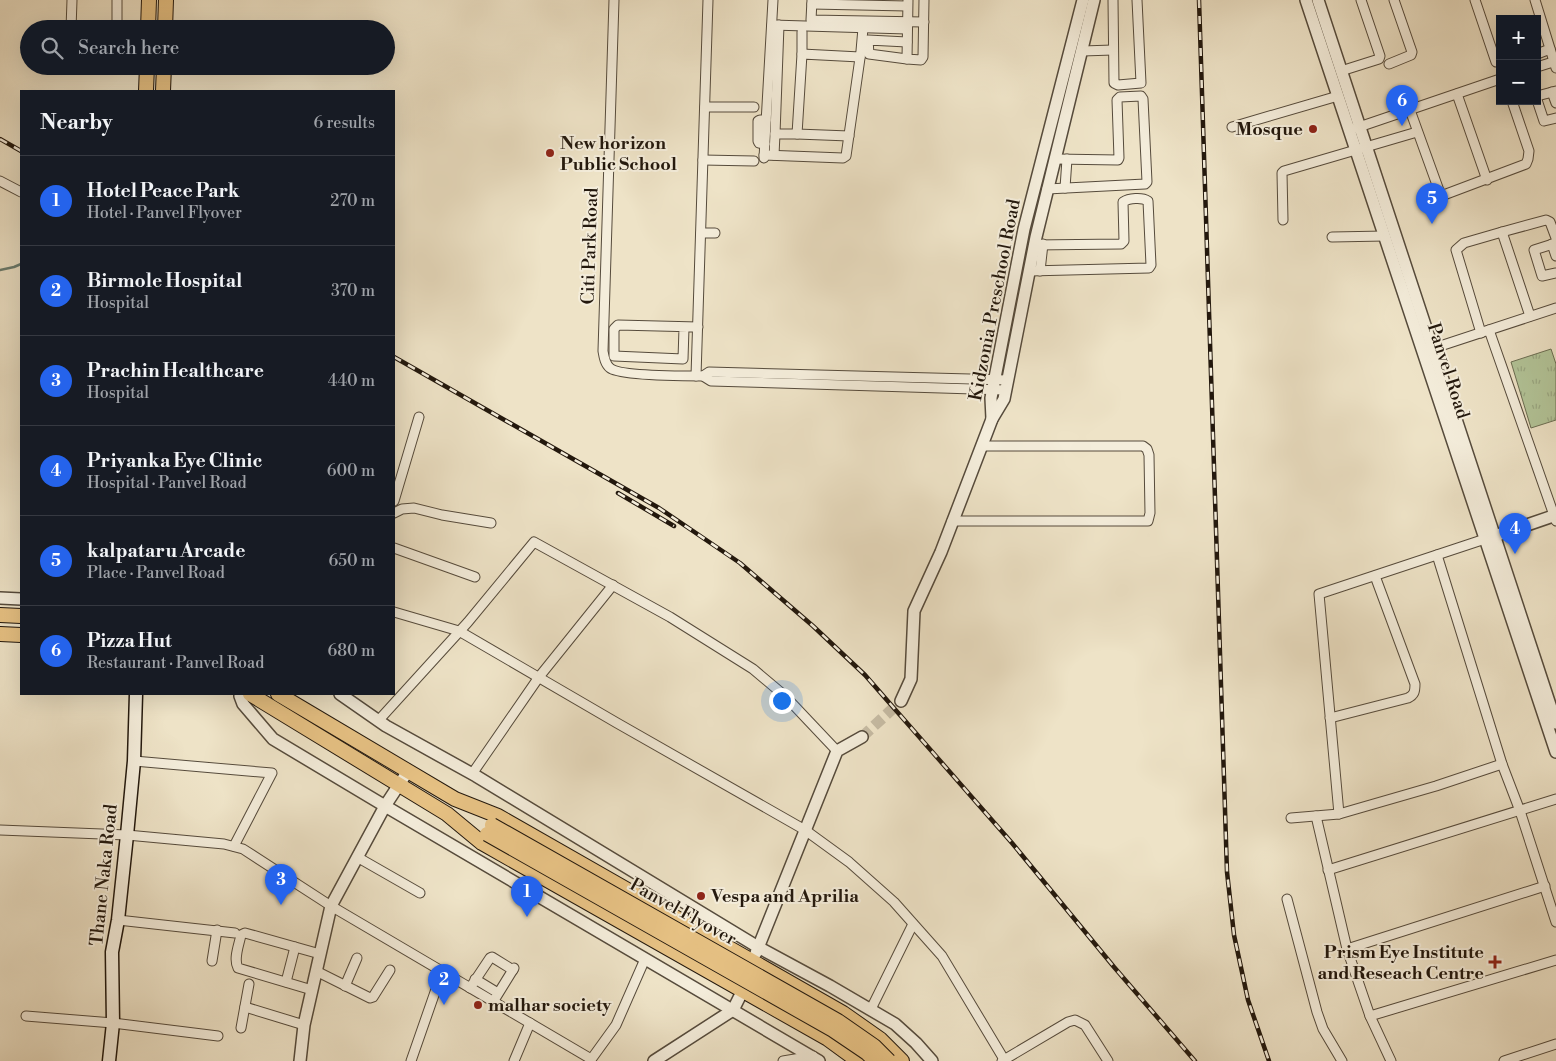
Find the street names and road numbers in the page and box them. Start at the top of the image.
street label: Citi Park Road [576,186,604,305]
street label: Kidzonia Preschool Road [964,196,1026,403]
street label: Panvel Road [1422,320,1475,423]
street label: Thane Naka Road [85,802,123,947]
street label: Panvel Flyover [625,873,741,951]

